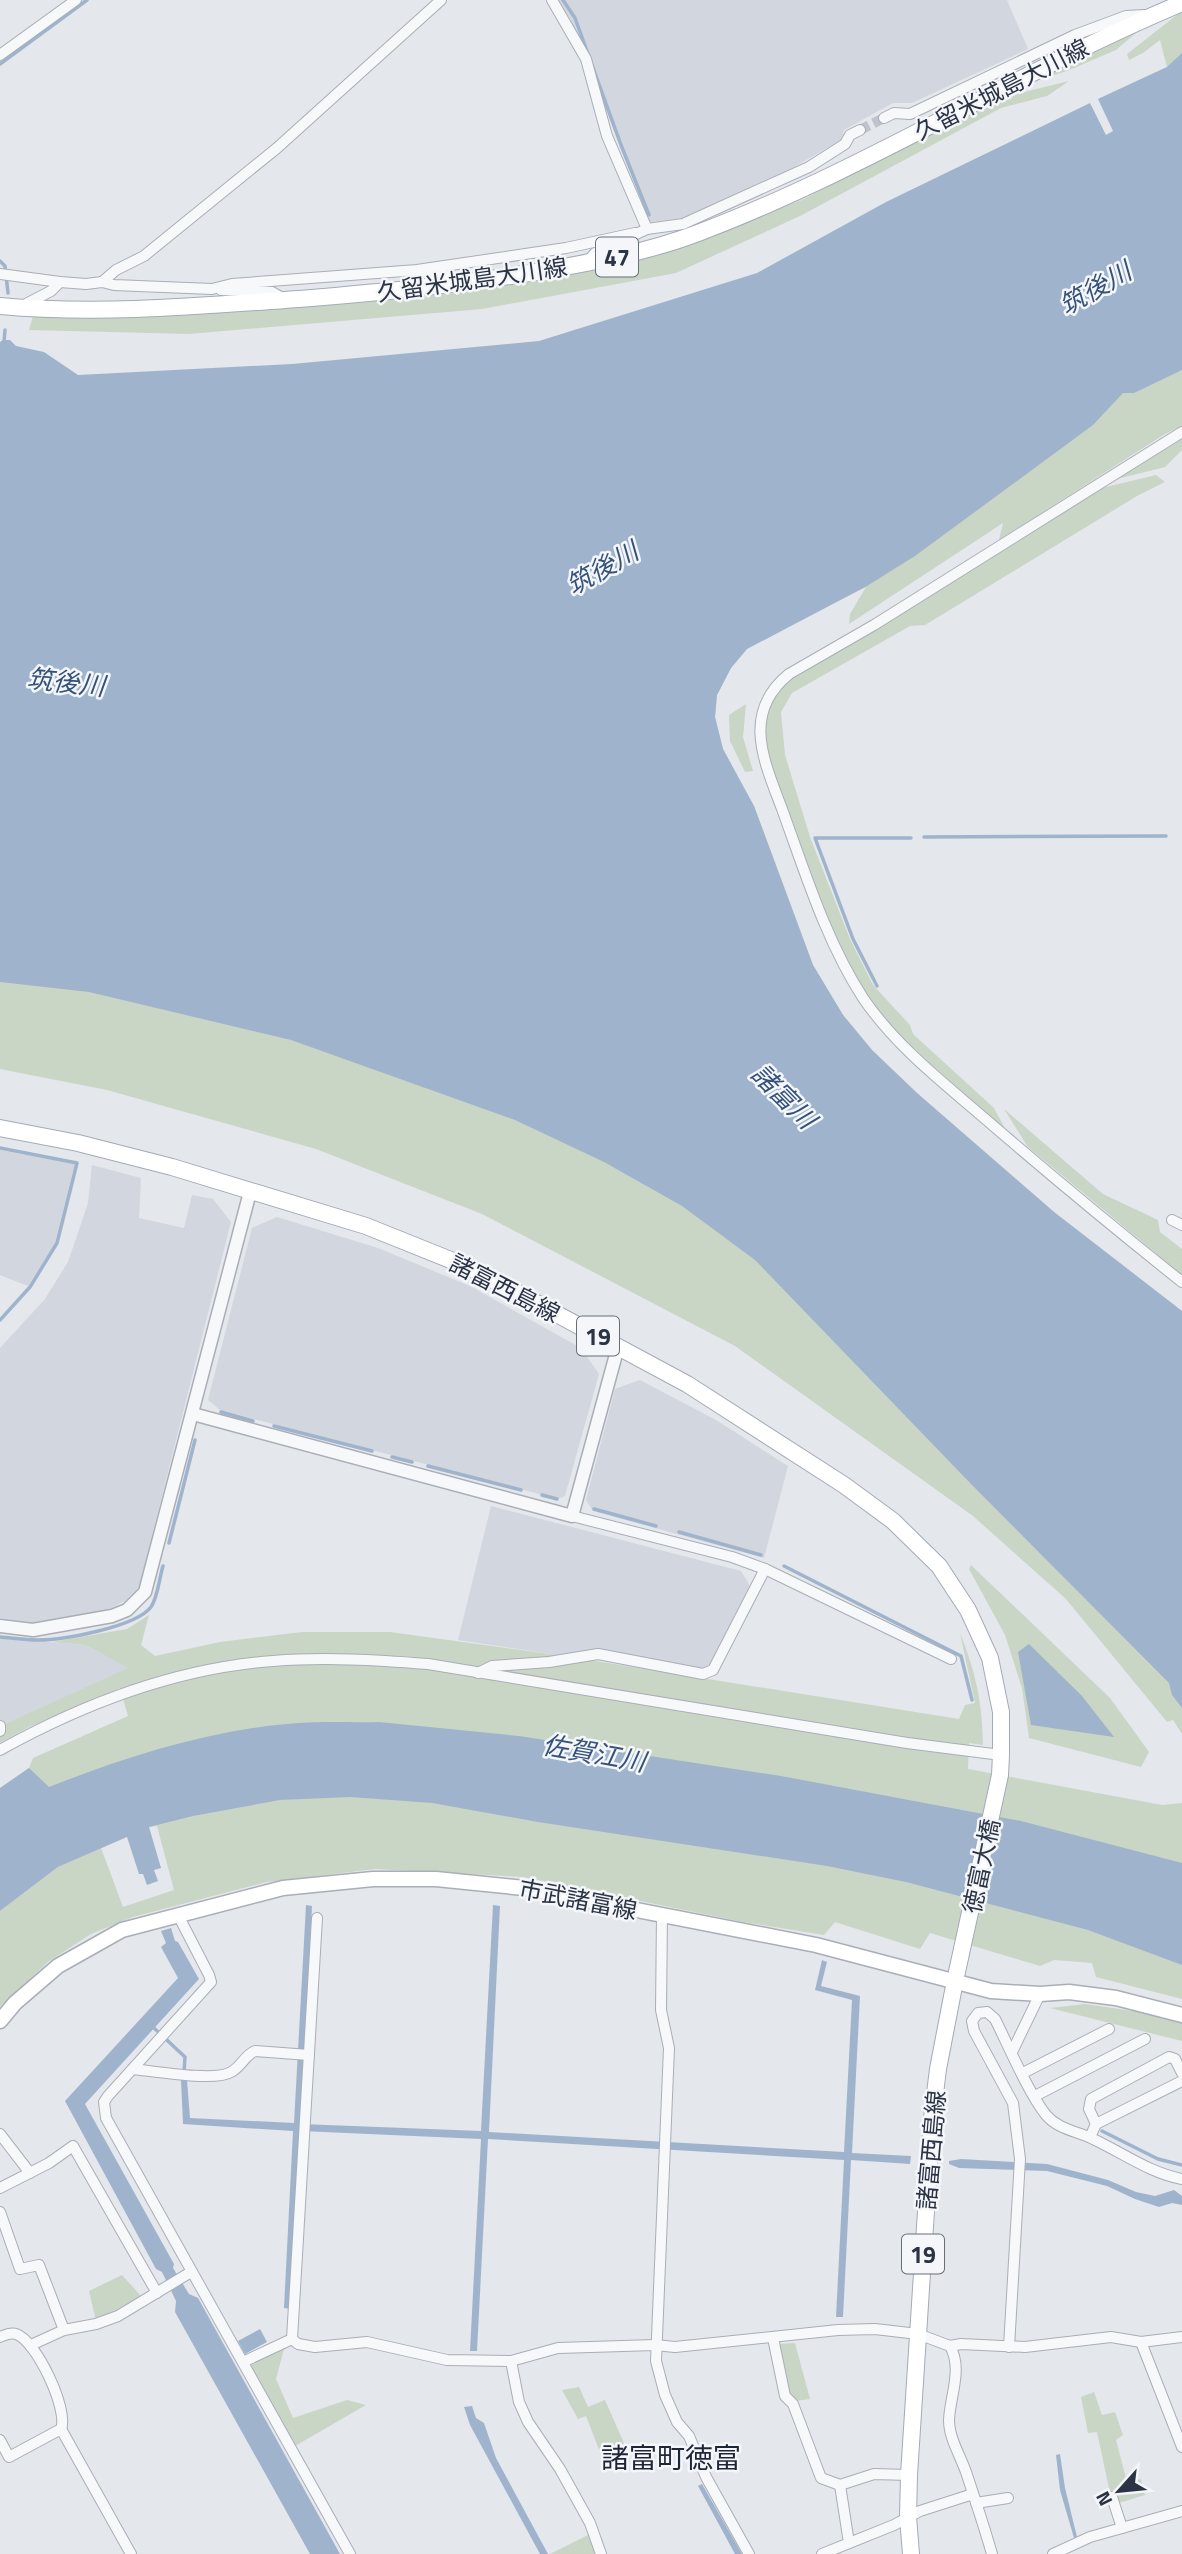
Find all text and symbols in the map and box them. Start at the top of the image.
street label: 久留米城島大川線 [907,29,1095,149]
road number: 47 [596,238,638,276]
street label: 久留米城島大川線 [374,248,570,310]
water label: 筑後川 [1051,250,1141,324]
water label: 筑後川 [558,530,648,604]
water label: 筑後川 [25,659,110,706]
water label: 諸富川 [743,1055,827,1139]
street label: 諸富西島線 [443,1245,567,1331]
road number: 19 [577,1316,619,1356]
water label: 佐賀江川 [539,1725,652,1782]
street label: 徳富大橋 [953,1815,1009,1917]
street label: 市武諸富線 [516,1870,640,1928]
street label: 諸富西島線 [908,2089,954,2211]
road number: 19 [902,2234,944,2274]
district label: 諸富町徳富 [601,2436,741,2479]
north arrow [1084,2456,1154,2526]
text: N [1087,2486,1119,2511]

